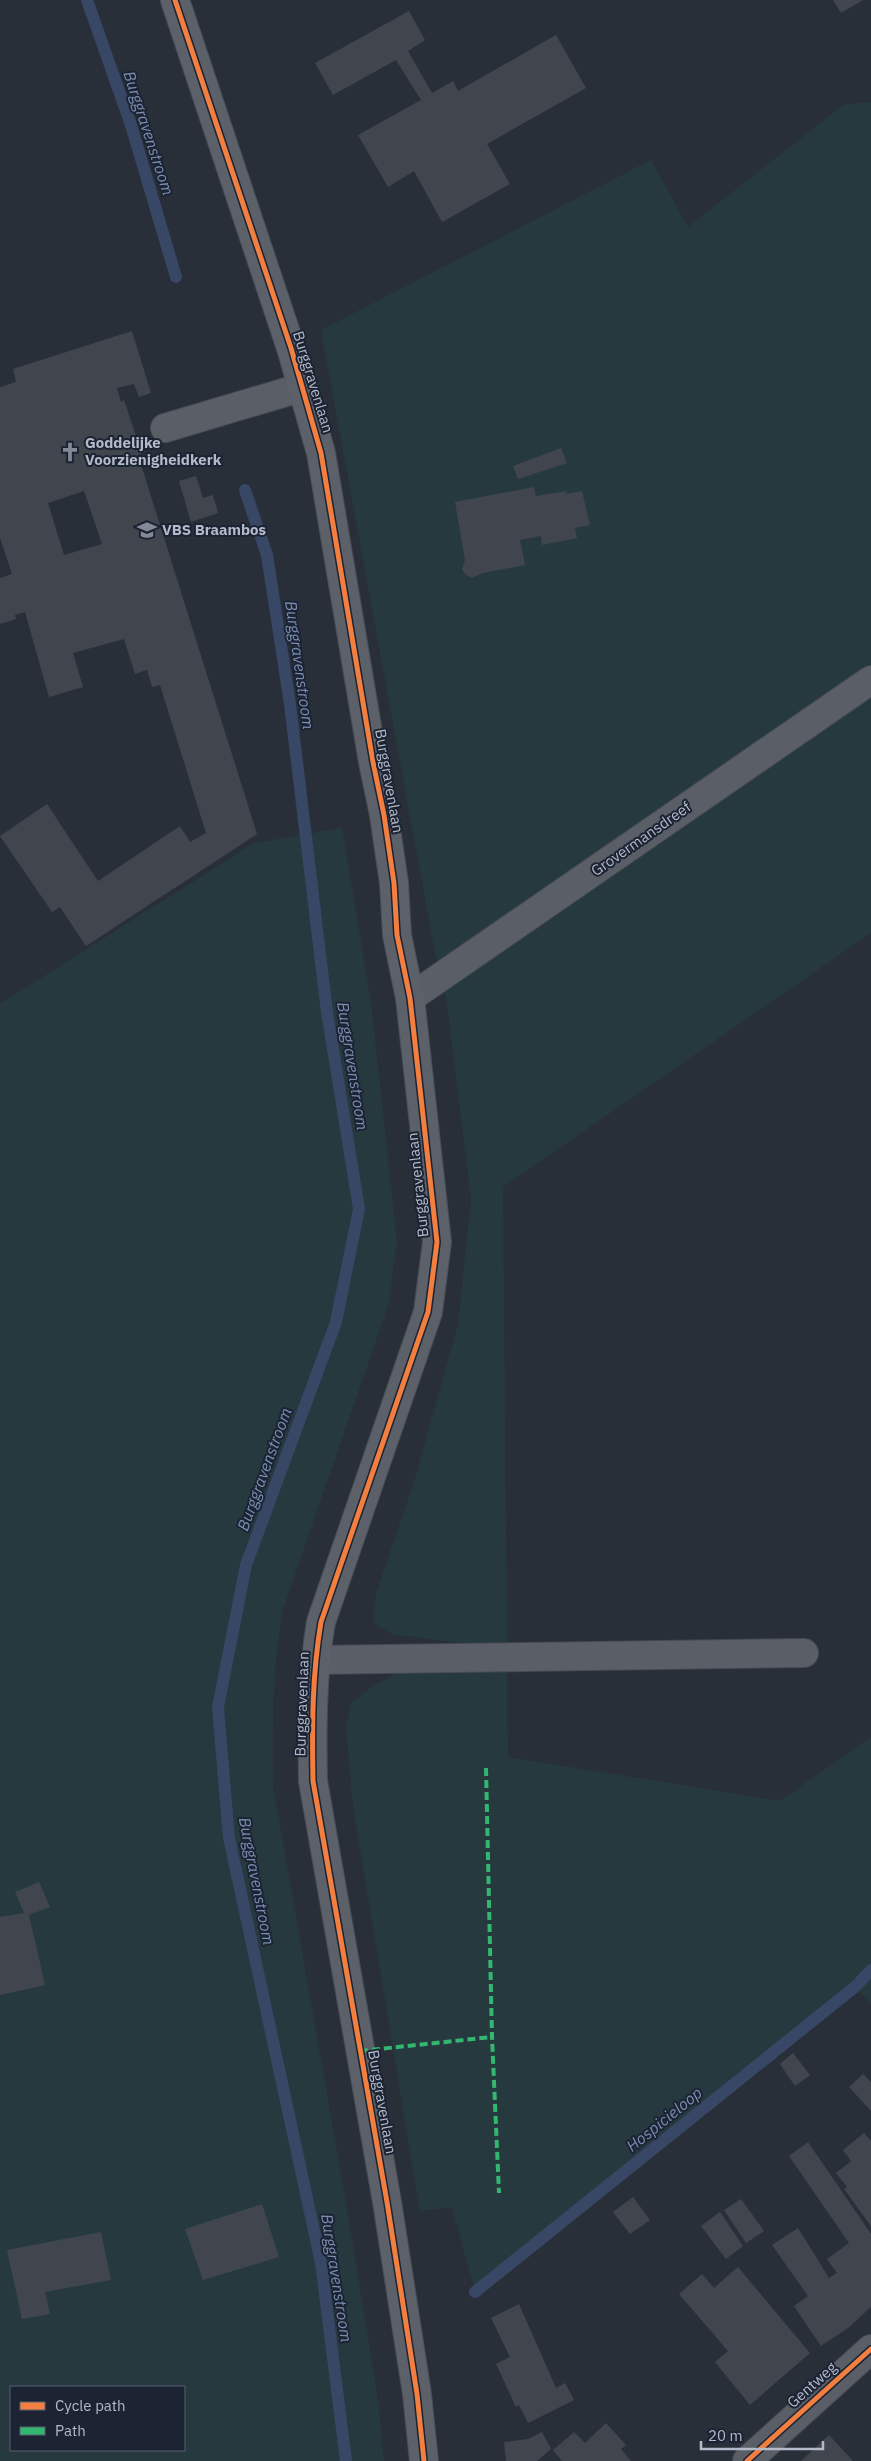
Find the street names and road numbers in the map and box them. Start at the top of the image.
street label: Burggravenlaan [289,329,338,435]
street label: Burggravenlaan [371,727,408,834]
street label: Grovermansdreef [587,797,694,880]
street label: Burggravenlaan [403,1132,432,1238]
street label: Burggravenlaan [290,1651,313,1757]
street label: Burggravenlaan [364,2048,401,2155]
street label: Gentweg [783,2357,840,2412]

